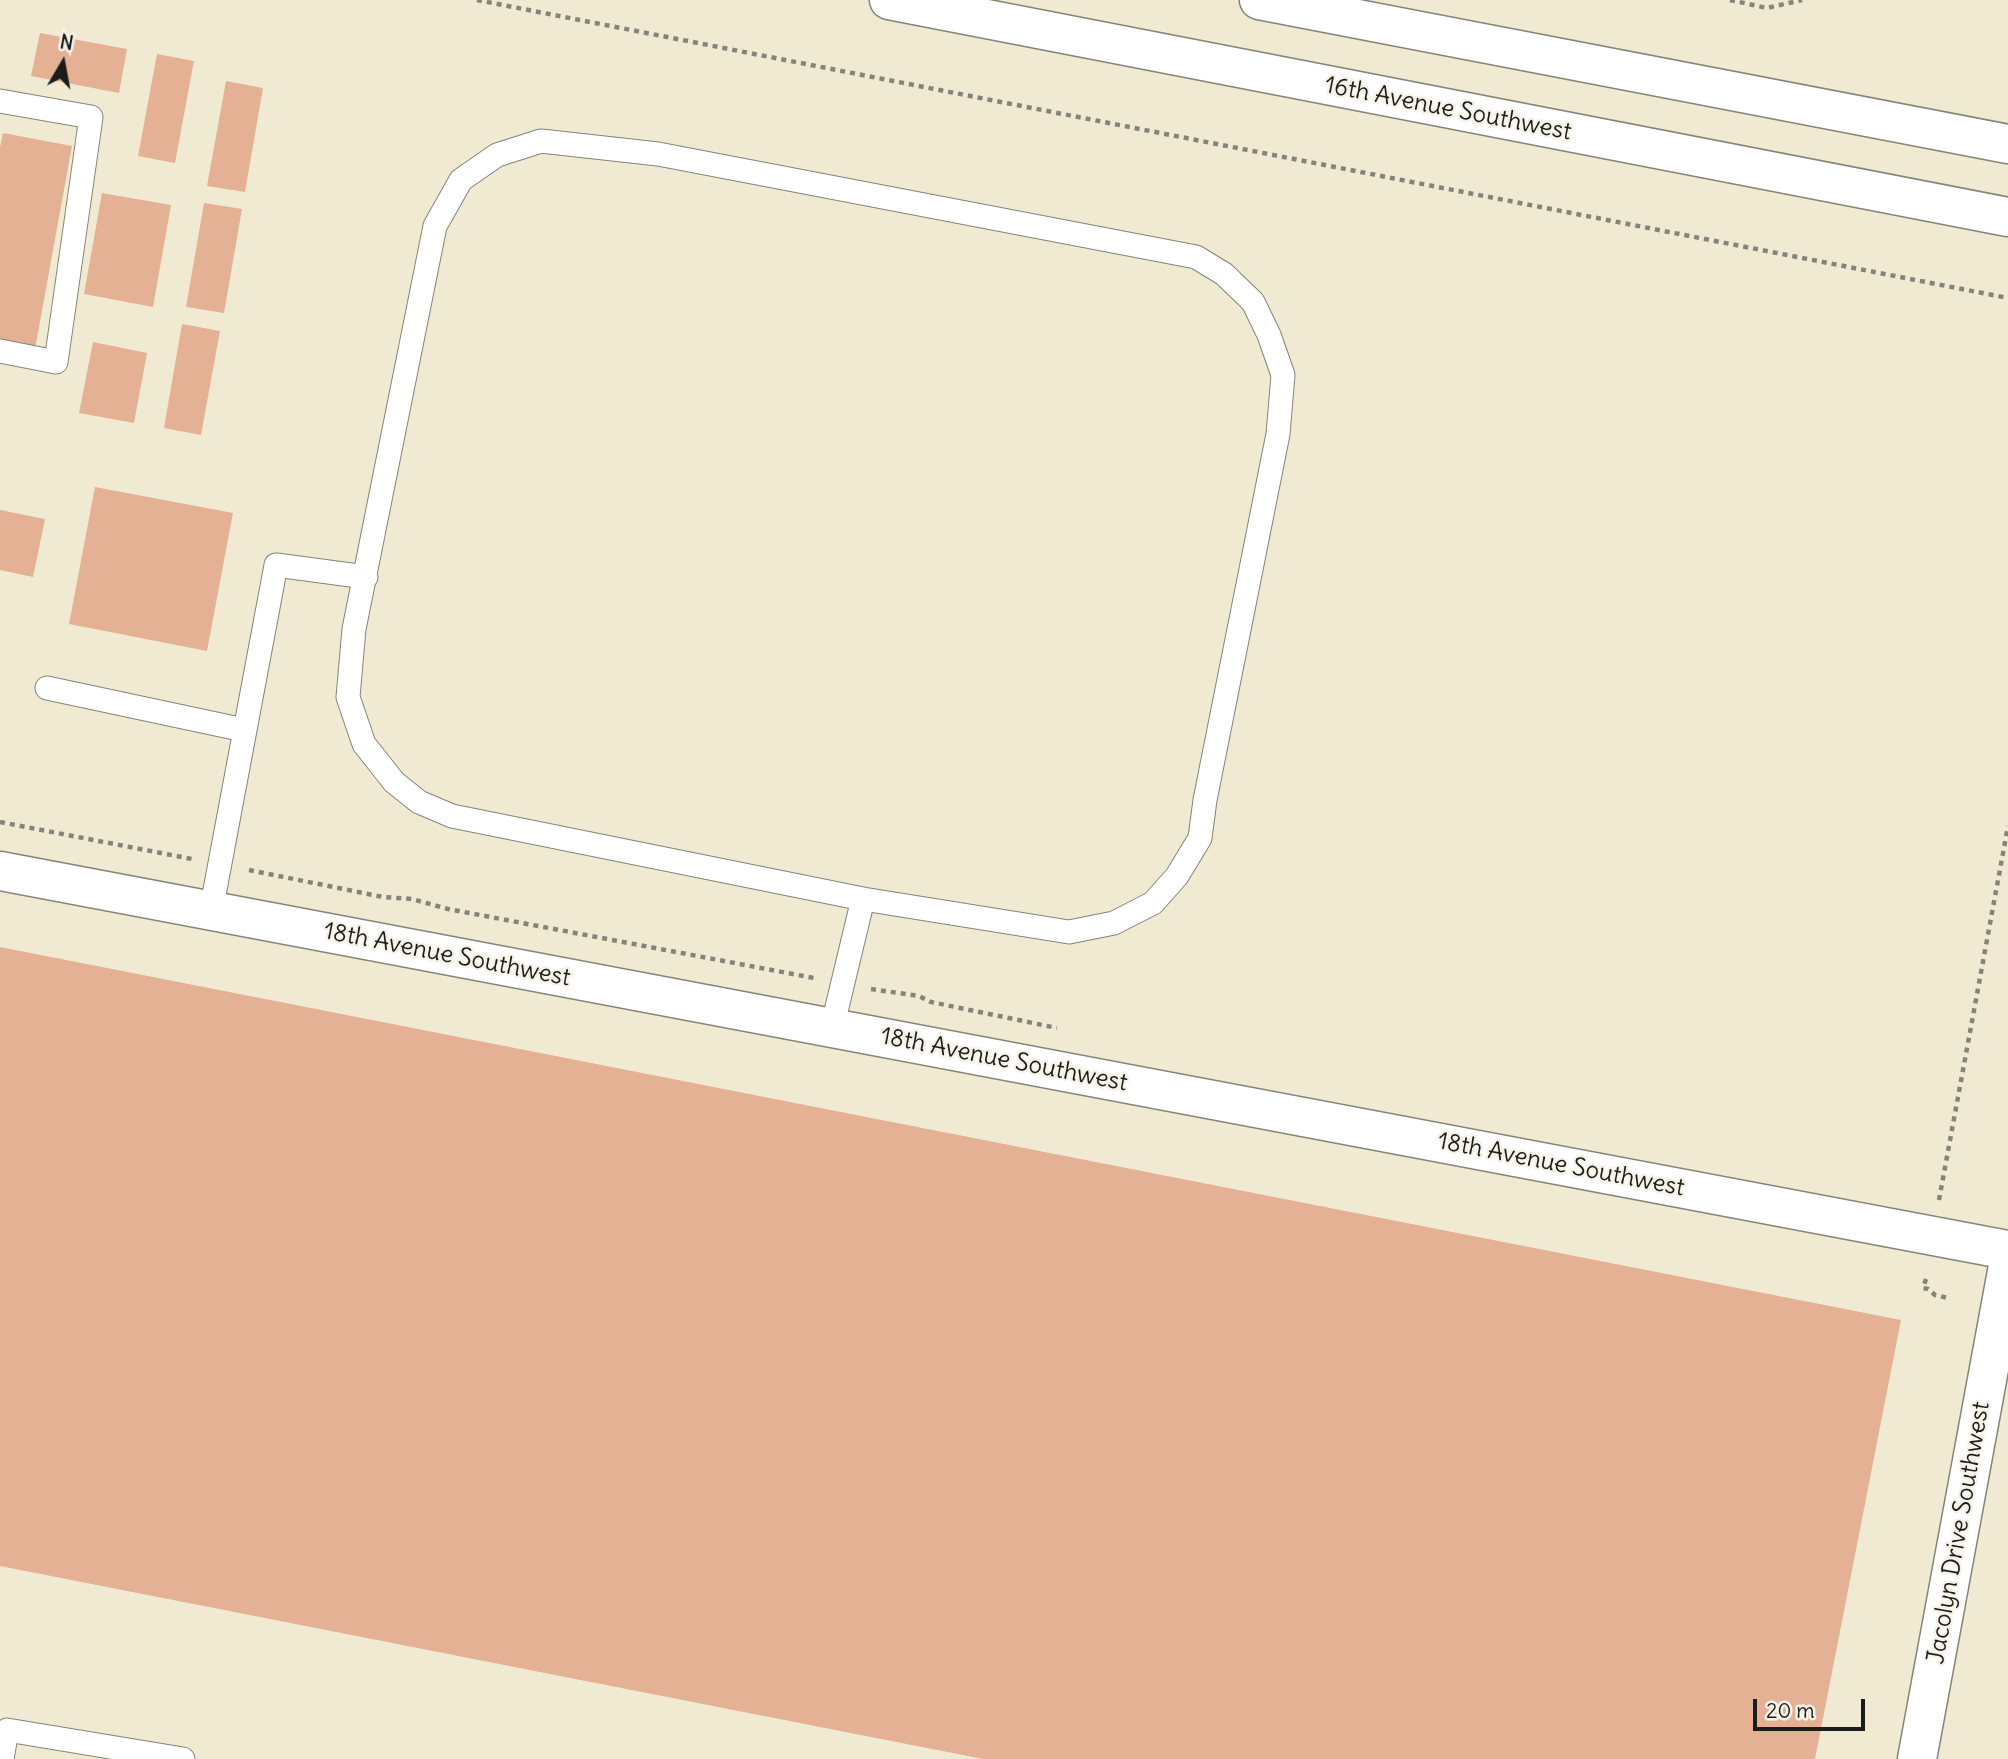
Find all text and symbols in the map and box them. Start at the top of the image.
north arrow [28,28,98,98]
text: N [58,29,75,55]
street label: 16th Avenue Southwest [1322,71,1574,147]
street label: 18th Avenue Southwest [321,917,573,993]
street label: 18th Avenue Southwest [878,1022,1130,1098]
street label: 18th Avenue Southwest [1435,1127,1687,1203]
street label: Jacolyn Drive Southwest [1922,1400,1996,1666]
scale bar [1756,1686,1868,1730]
text: 20 m [1766,1697,1815,1724]

